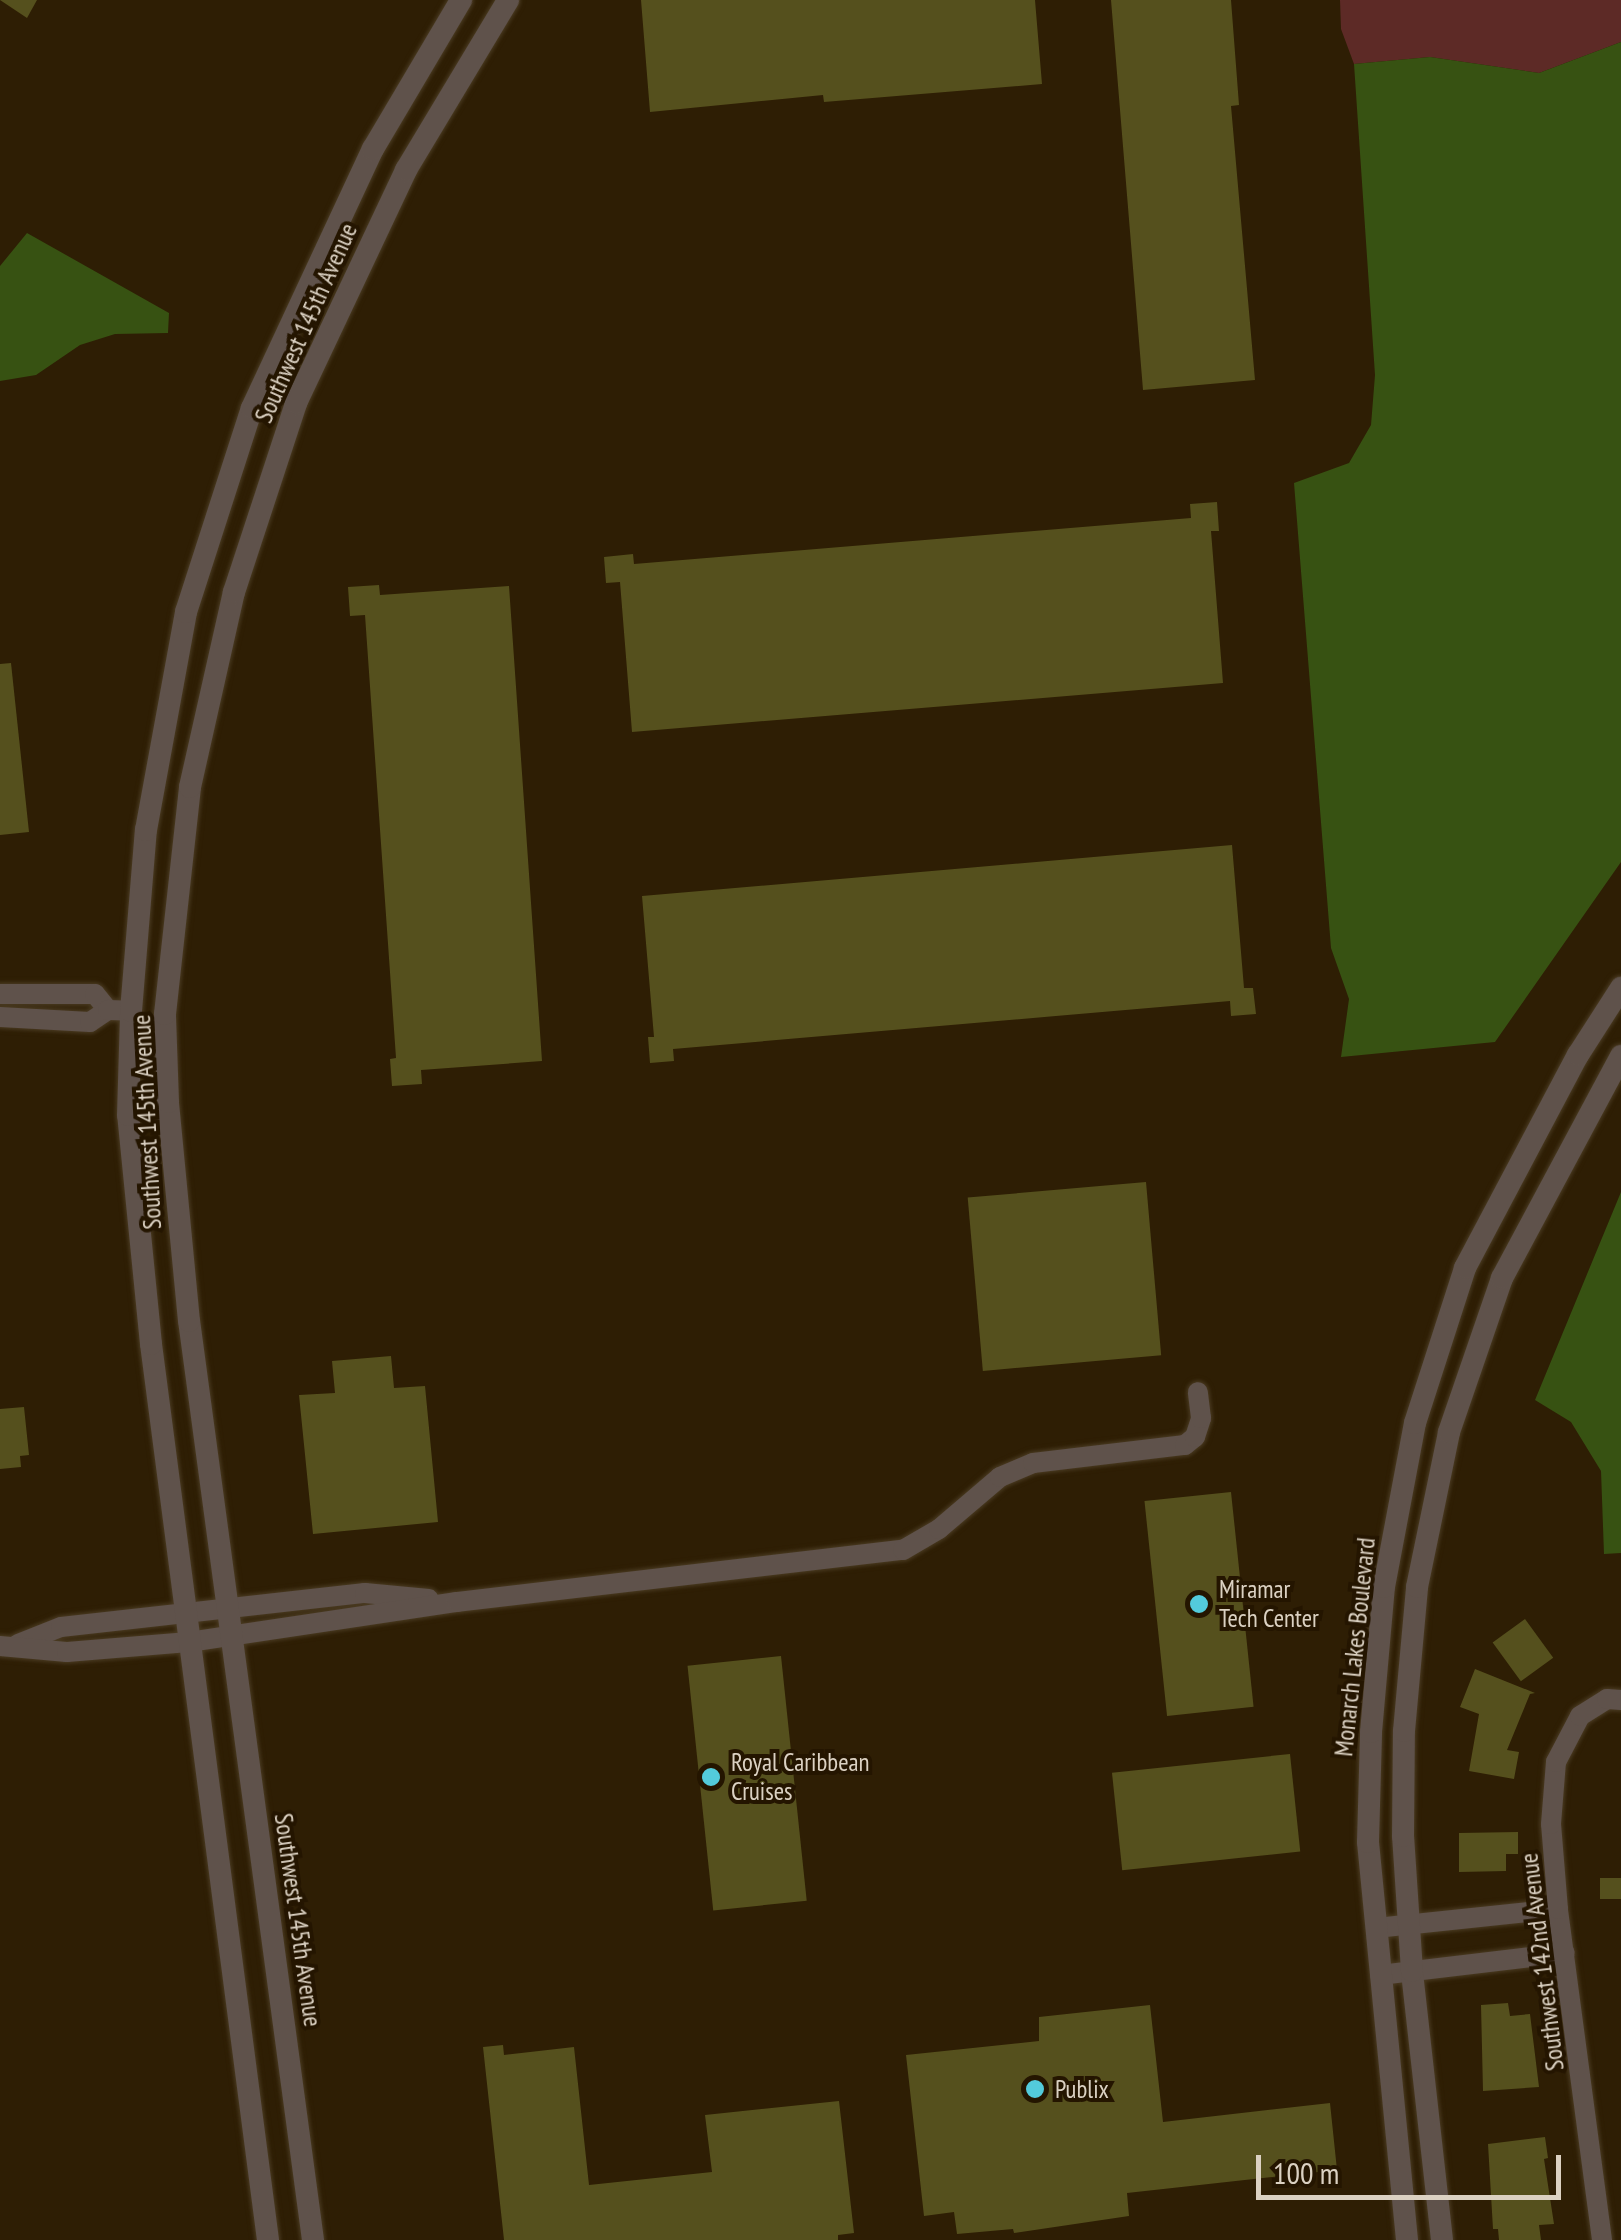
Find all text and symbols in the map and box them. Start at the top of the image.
street label: Southwest 145th Avenue [248,218,364,428]
street label: Southwest 145th Avenue [126,1013,168,1231]
street label: Monarch Lakes Boulevard [1329,1536,1381,1758]
place label: Miramar Tech Center [1219,1575,1319,1634]
marker: Miramar Tech Center [1188,1593,1210,1615]
place label: Royal Caribbean Cruises [731,1748,869,1807]
marker: Royal Caribbean Cruises [700,1766,722,1788]
street label: Southwest 145th Avenue [268,1811,328,2029]
street label: Southwest 142nd Avenue [1514,1851,1570,2073]
place label: Publix [1055,2074,1109,2104]
marker: Publix [1024,2078,1046,2100]
scale bar [1261,2135,1566,2197]
text: 100 m [1273,2153,1339,2192]

